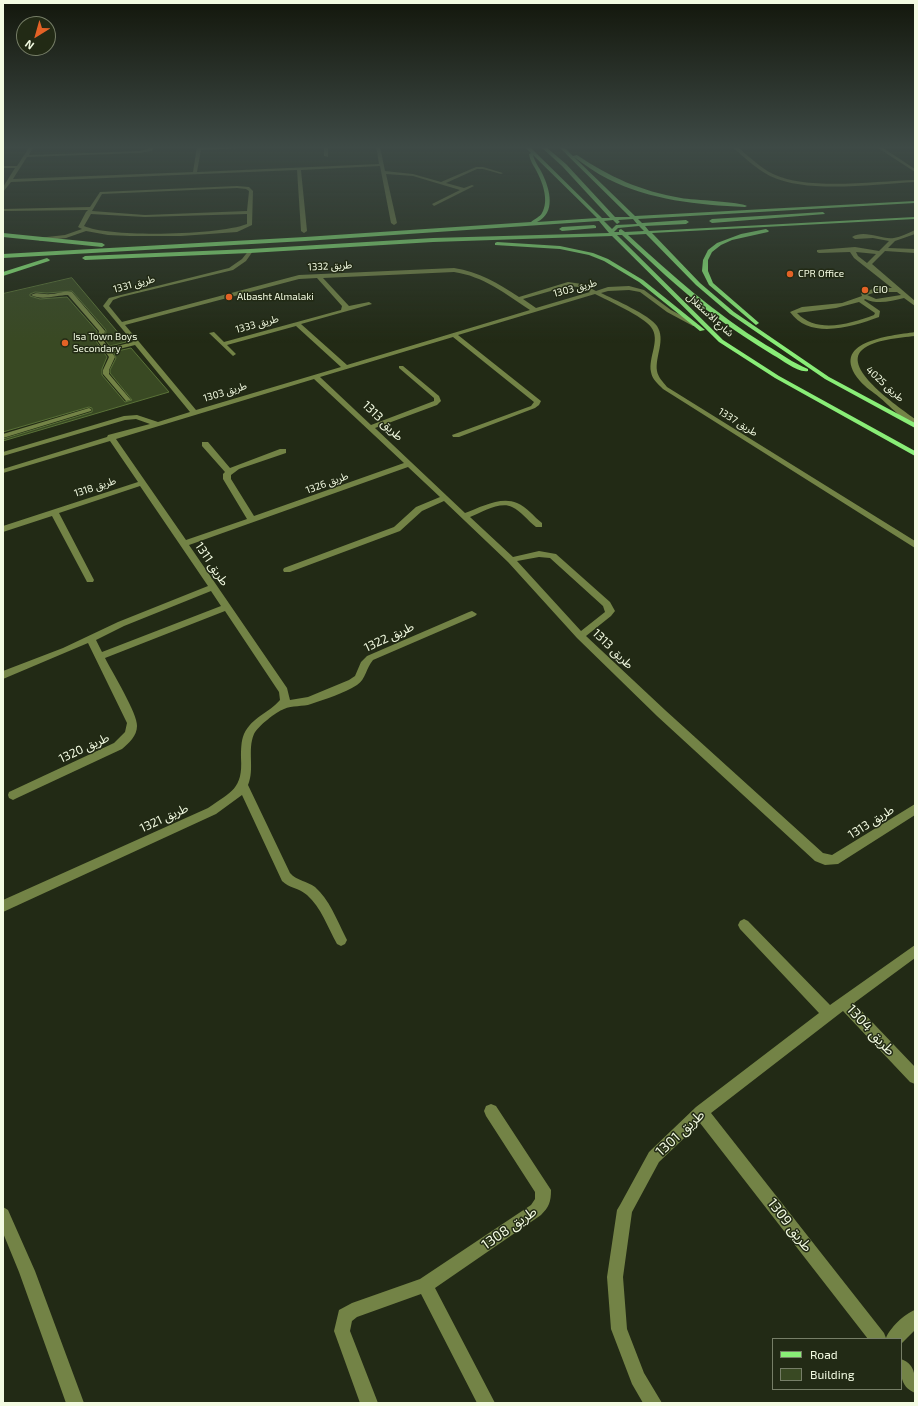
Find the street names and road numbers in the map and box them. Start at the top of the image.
street label: طريق 1332 [307,259,353,273]
street label: طريق 1331 [112,273,156,295]
street label: طريق 1303 [552,276,598,300]
street label: شارع الاستقلال [684,291,736,339]
street label: طريق 1333 [234,312,280,336]
street label: طريق 4025 [864,364,906,404]
street label: طريق 1303 [202,380,248,404]
street label: طريق 1313 [360,398,406,444]
street label: طريق 1337 [716,405,760,439]
street label: طريق 1326 [304,470,350,496]
street label: طريق 1318 [73,475,117,499]
street label: طريق 1311 [192,539,232,589]
street label: طريق 1322 [362,619,416,655]
street label: طريق 1313 [590,626,636,672]
street label: طريق 1320 [57,730,111,766]
street label: طريق 1321 [138,801,190,835]
street label: طريق 1313 [845,802,897,842]
street label: طريق 1304 [843,1001,899,1059]
street label: طريق 1301 [652,1106,708,1160]
street label: طريق 1309 [764,1195,816,1255]
street label: طريق 1308 [478,1203,540,1253]

